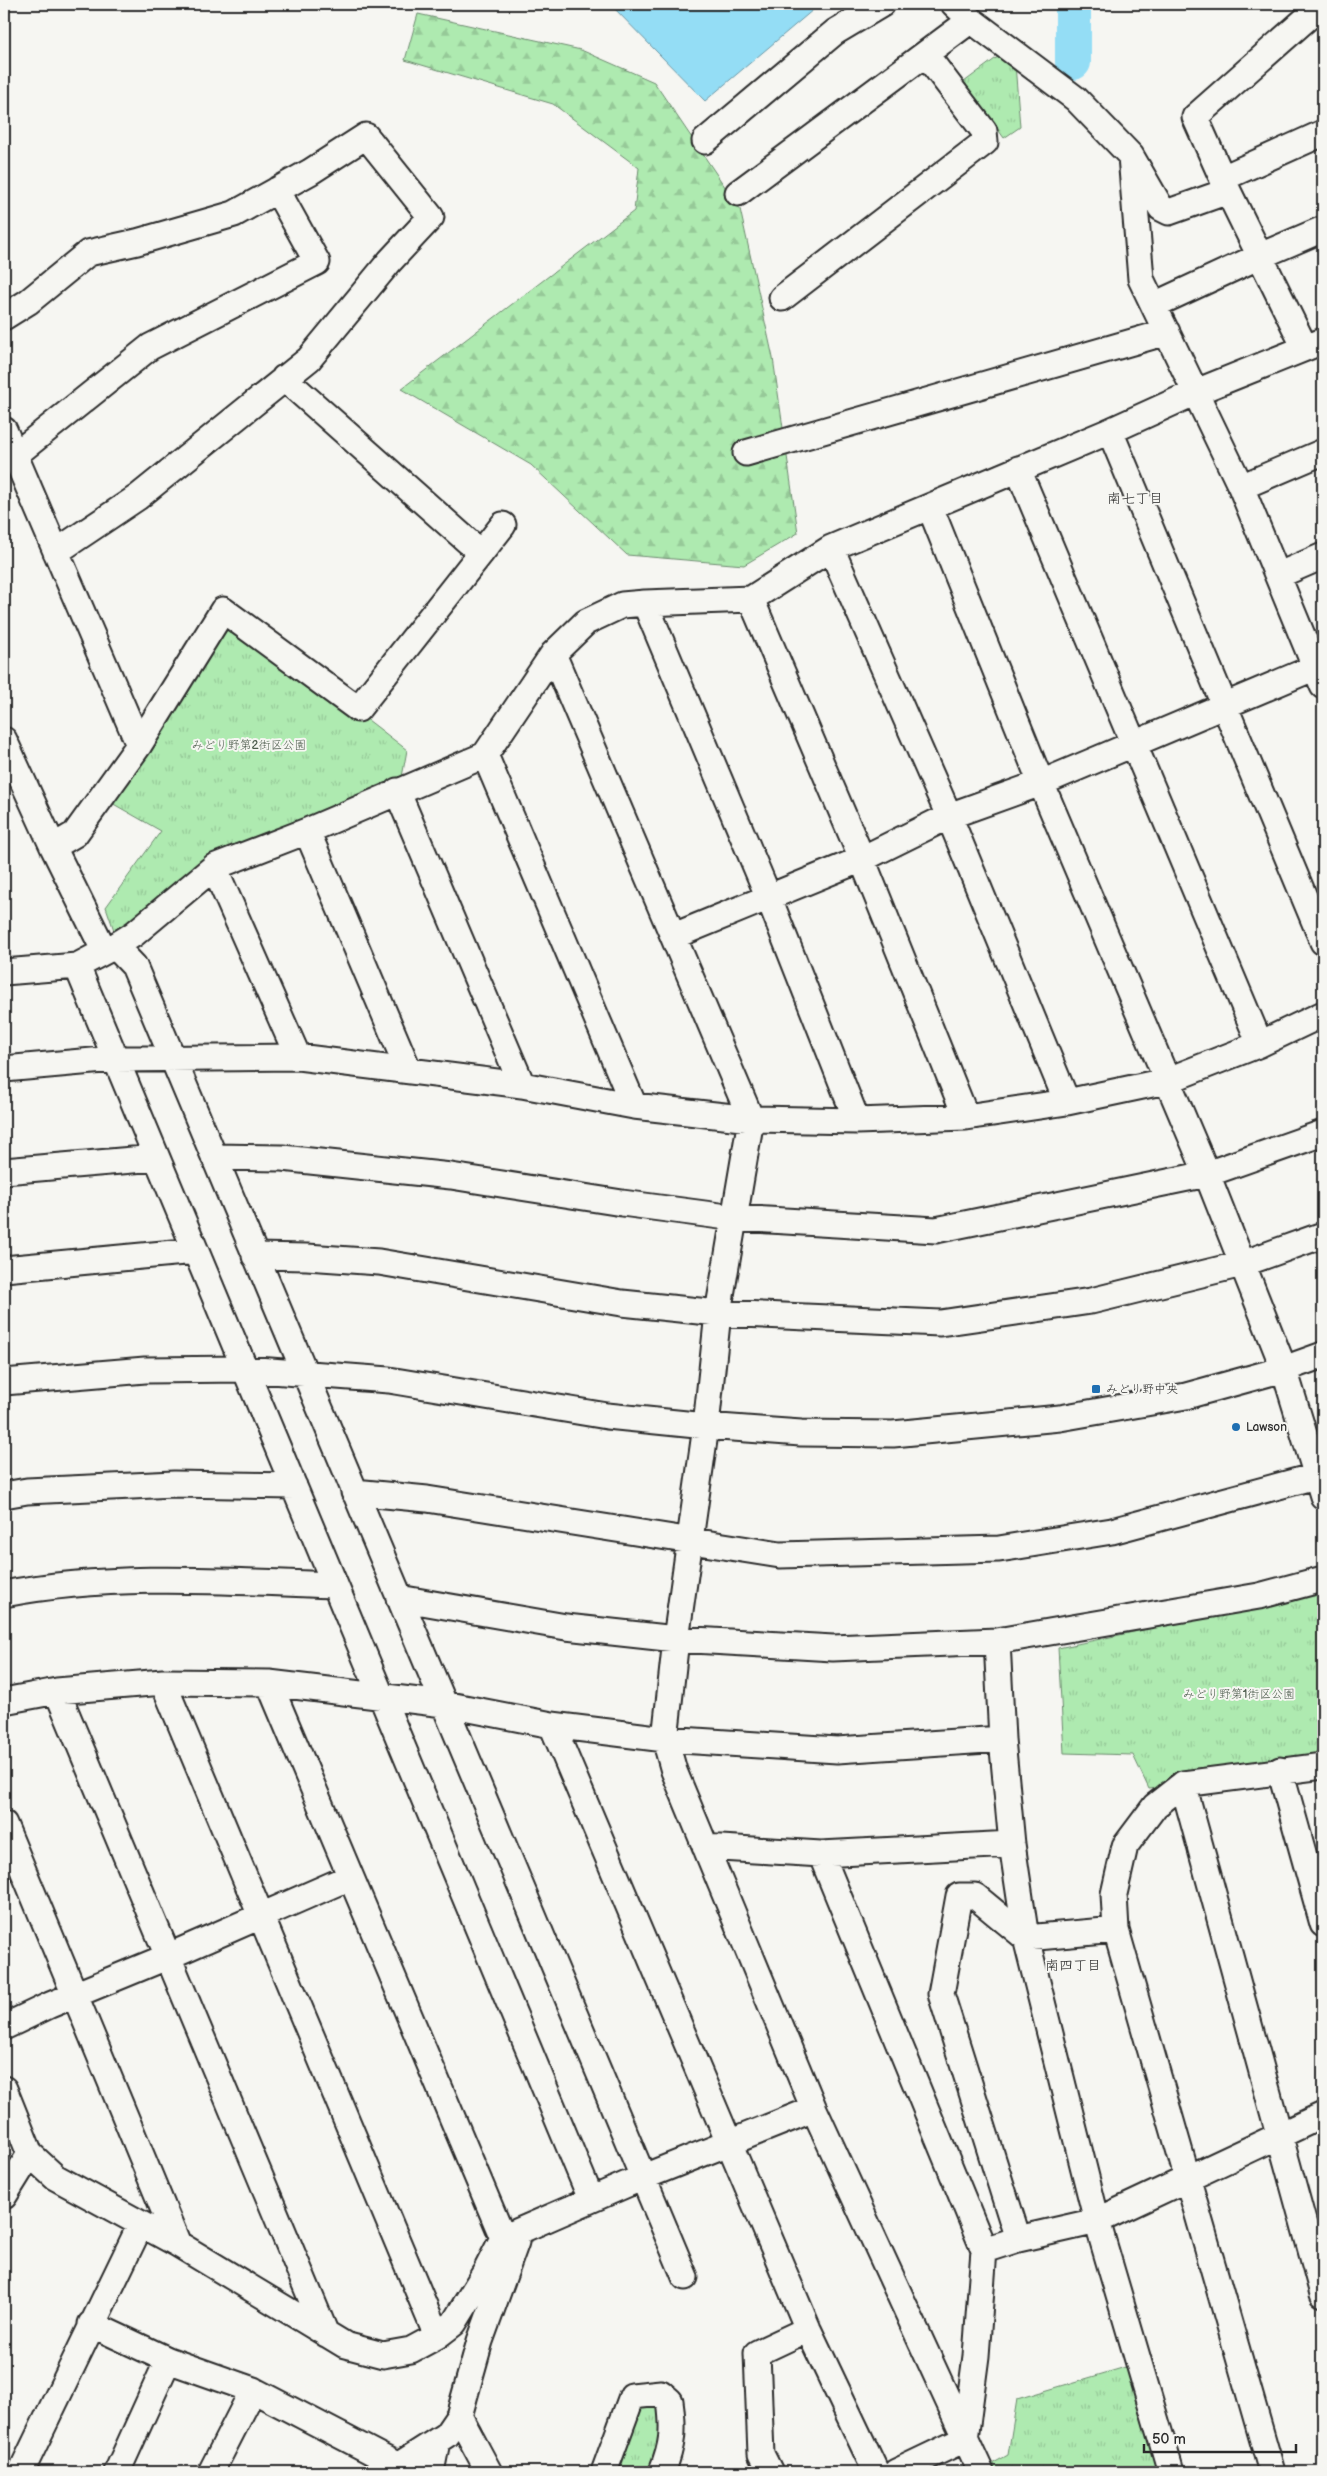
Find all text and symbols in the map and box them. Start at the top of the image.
district label: 南七丁目 [1107,490,1163,507]
park label: みどり野第2街区公園 [191,738,307,753]
place label: みどり野中央 [1106,1382,1178,1397]
marker: みどり野中央 [1090,1383,1102,1395]
place label: Lawson [1246,1420,1287,1435]
marker: Lawson [1230,1421,1242,1433]
park label: みどり野第1街区公園 [1183,1687,1295,1702]
district label: 南四丁目 [1045,1957,1101,1974]
scale bar [1144,2421,1297,2453]
text: 50 m [1152,2430,1186,2449]

